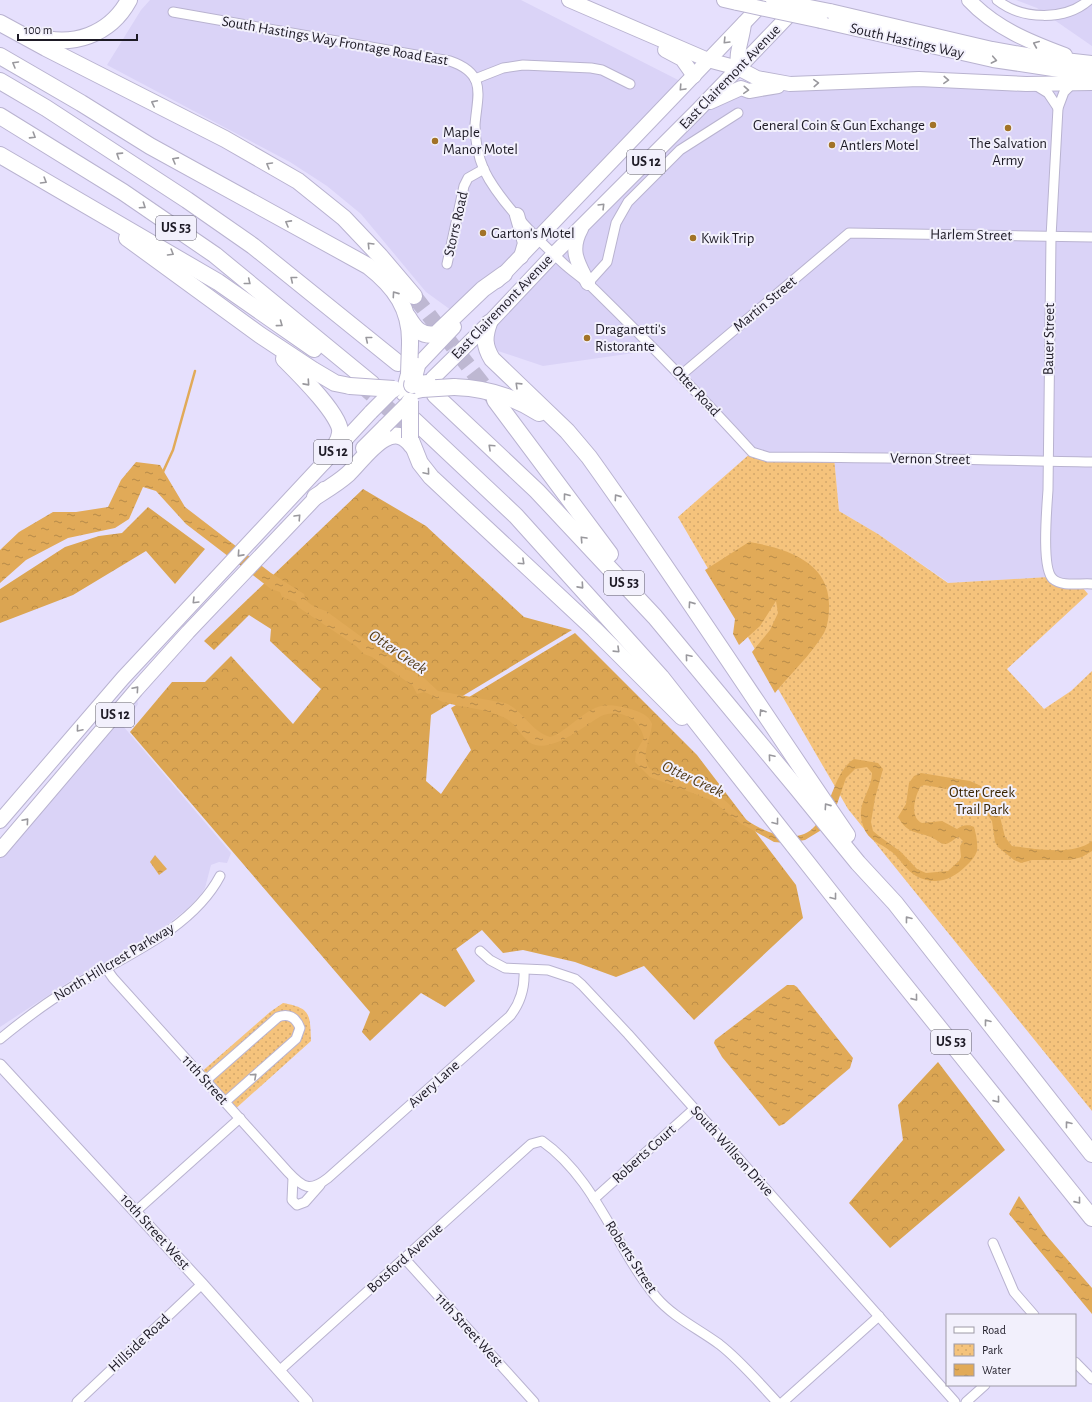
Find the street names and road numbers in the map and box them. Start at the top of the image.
street label: South Hastings Way Frontage Road East [221,14,450,68]
street label: South Hastings Way [849,21,966,62]
street label: East Clairemont Avenue [677,22,784,132]
road number: US 12 [627,150,665,174]
street label: Storrs Road [441,190,471,258]
road number: US 53 [156,216,196,240]
street label: Harlem Street [930,227,1012,243]
street label: East Clairemont Avenue [449,252,556,362]
street label: Martin Street [731,273,800,335]
street label: Bauer Street [1041,303,1057,375]
street label: Otter Road [669,363,723,419]
road number: US 12 [314,440,352,464]
street label: Vernon Street [890,451,970,467]
road number: US 53 [604,571,644,595]
road number: US 12 [96,703,134,727]
street label: North Hillcrest Parkway [51,920,177,1004]
road number: US 53 [931,1030,971,1054]
street label: 11th Street [179,1052,231,1108]
street label: Avery Lane [406,1057,462,1111]
street label: South Willson Drive [688,1103,776,1199]
street label: Roberts Court [609,1122,679,1186]
street label: 10th Street West [117,1191,193,1273]
street label: Roberts Street [602,1218,660,1296]
street label: Botsford Avenue [364,1220,446,1296]
street label: 11th Street West [432,1290,506,1370]
street label: Hillside Road [106,1311,173,1375]

